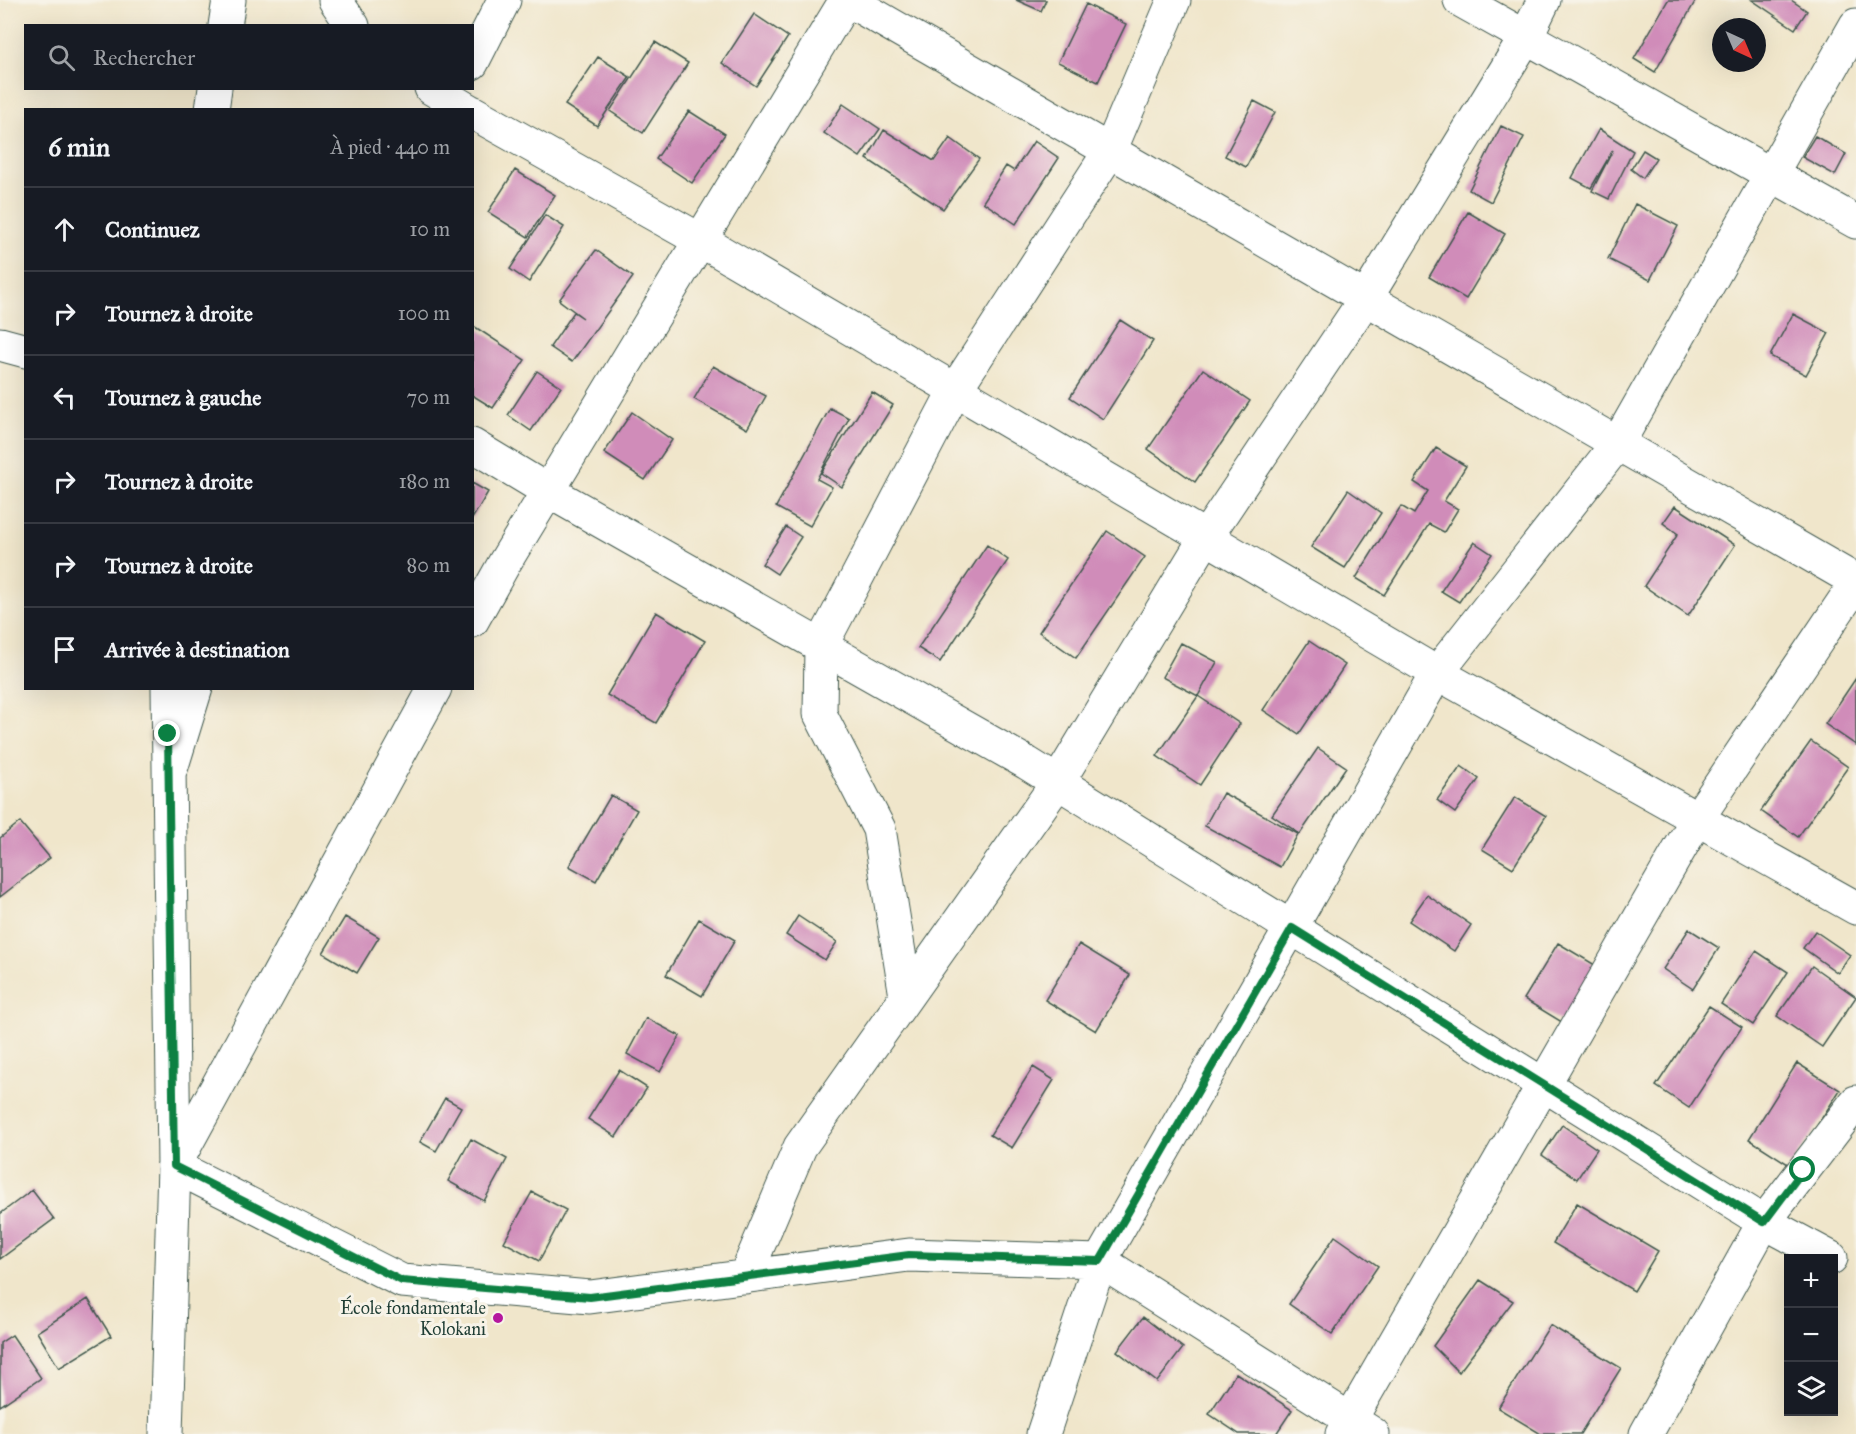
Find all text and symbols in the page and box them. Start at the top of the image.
north arrow [1712,18,1766,72]
search box [24,24,474,90]
icon: search [45,41,78,74]
text: Rechercher [93,44,195,71]
text: 6 min [48,131,110,163]
text: À pied · 440 m [330,135,450,159]
icon: ahead [48,213,81,246]
text: Continuez [105,216,200,243]
text: 10 m [409,217,450,241]
icon: right [48,297,81,330]
text: Tournez à droite [105,300,253,327]
text: 100 m [398,301,450,325]
icon: left [48,381,81,414]
text: Tournez à gauche [105,384,261,411]
text: 70 m [407,385,450,409]
icon: right [48,465,81,498]
text: Tournez à droite [105,468,253,495]
text: 180 m [399,469,450,493]
icon: right [48,549,81,582]
text: Tournez à droite [105,552,253,579]
text: 80 m [407,553,450,577]
icon: arrive [48,633,81,666]
text: Arrivée à destination [105,636,290,663]
route end [154,720,180,746]
route start [1789,1156,1815,1182]
map controls [1784,1254,1838,1416]
button: + [1784,1254,1838,1308]
place label: École fondamentale Kolokani [340,1295,486,1340]
button: − [1784,1308,1838,1362]
marker: École fondamentale Kolokani [491,1311,505,1325]
button: layers [1784,1362,1838,1416]

